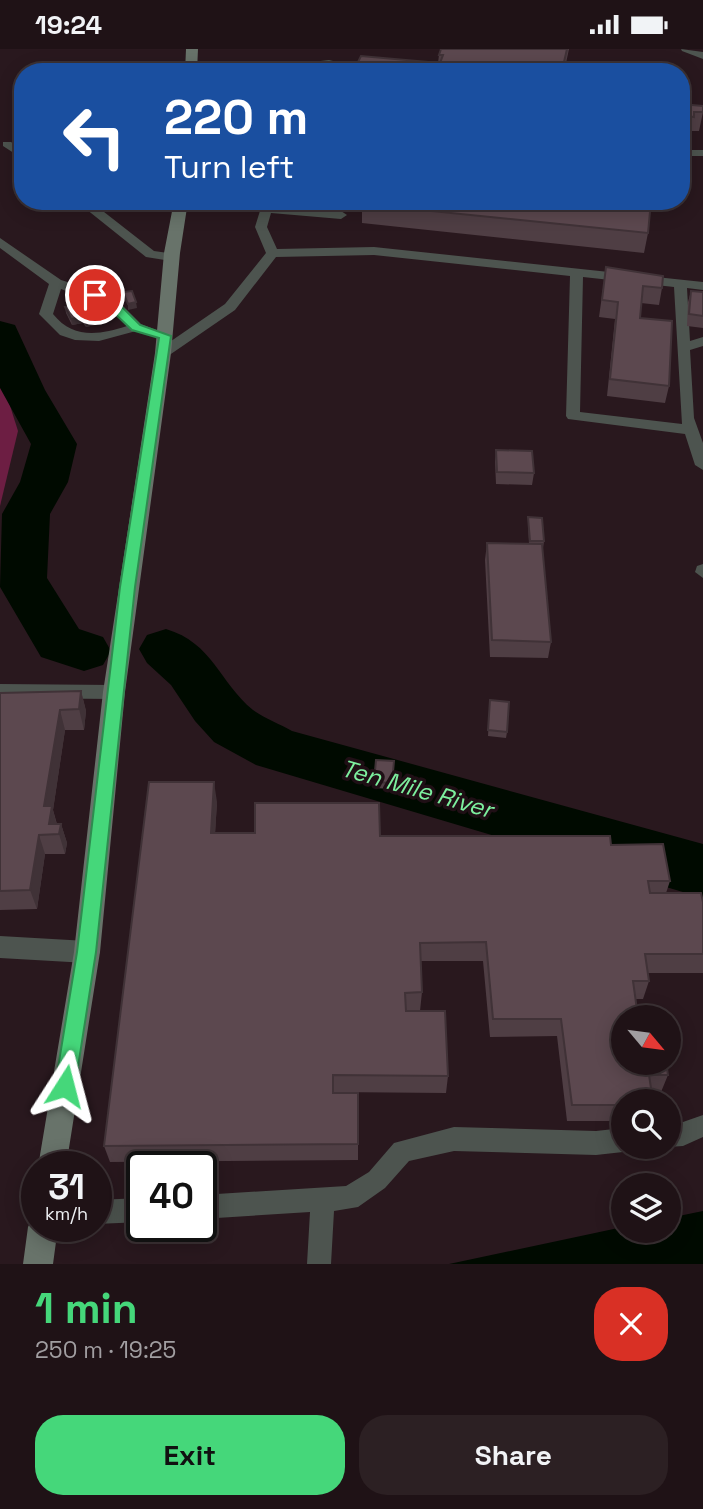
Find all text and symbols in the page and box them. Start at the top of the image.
text: 19:24 [35,8,102,42]
text: 220 m [164,86,308,148]
icon: left [49,91,140,182]
text: Turn left [164,147,294,187]
pin [65,265,125,325]
icon: arrive [76,276,114,314]
water label: Ten Mile River [338,752,499,826]
north arrow [611,1005,681,1075]
map controls [611,1005,681,1243]
position arrow [28,1049,102,1123]
button: search [611,1089,681,1159]
speed limit sign: 40 [126,1151,217,1242]
text: 31 [48,1165,85,1209]
button: layers [611,1173,681,1243]
text: km/h [45,1202,88,1225]
text: 1 min [35,1282,138,1335]
button: close [594,1287,668,1361]
text: 250 m · 19:25 [35,1335,176,1365]
button: Exit [35,1415,345,1495]
button: Share [359,1415,668,1495]

